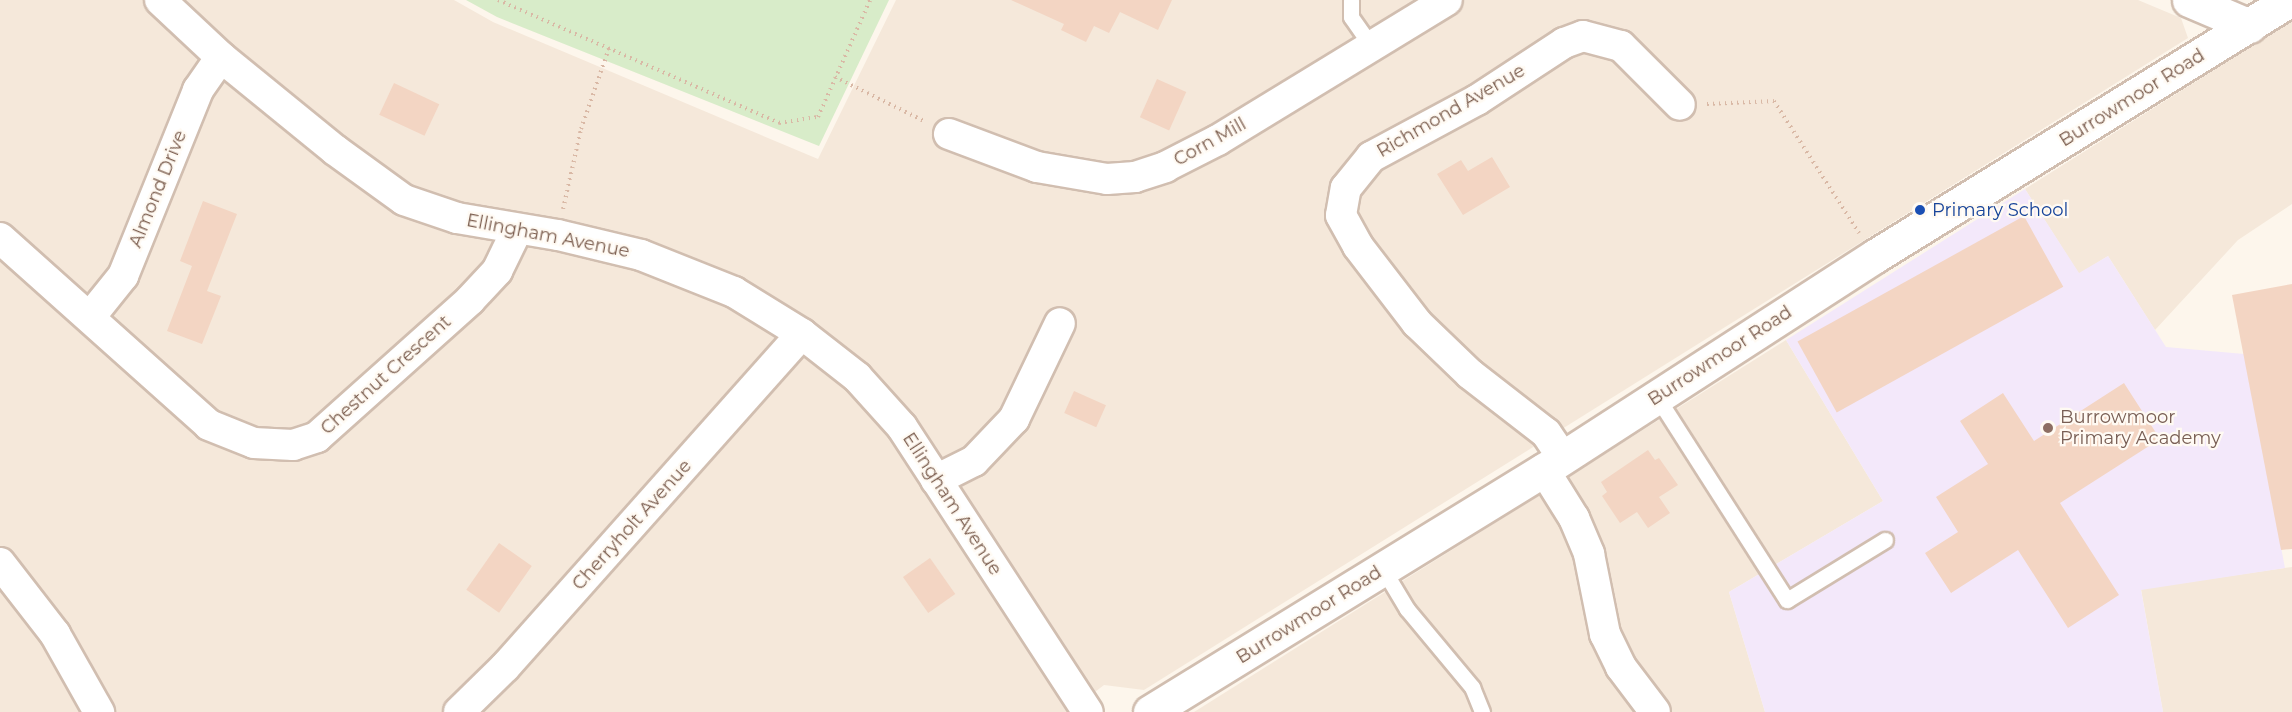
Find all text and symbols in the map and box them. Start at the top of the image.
street label: Burrowmoor Road [2055,45,2209,151]
street label: Richmond Avenue [1373,60,1529,162]
street label: Corn Mill [1170,113,1250,171]
street label: Almond Drive [125,127,191,251]
place label: Primary School [1932,199,2068,221]
marker: Primary School [1913,203,1927,217]
street label: Ellingham Avenue [465,210,631,262]
street label: Burrowmoor Road [1644,301,1796,411]
street label: Chestnut Crescent [316,311,456,439]
place label: Burrowmoor Primary Academy [2060,407,2221,450]
marker: Burrowmoor Primary Academy [2041,421,2055,435]
street label: Ellingham Avenue [898,429,1006,579]
street label: Cherryholt Avenue [568,455,696,595]
street label: Burrowmoor Road [1232,562,1386,668]

